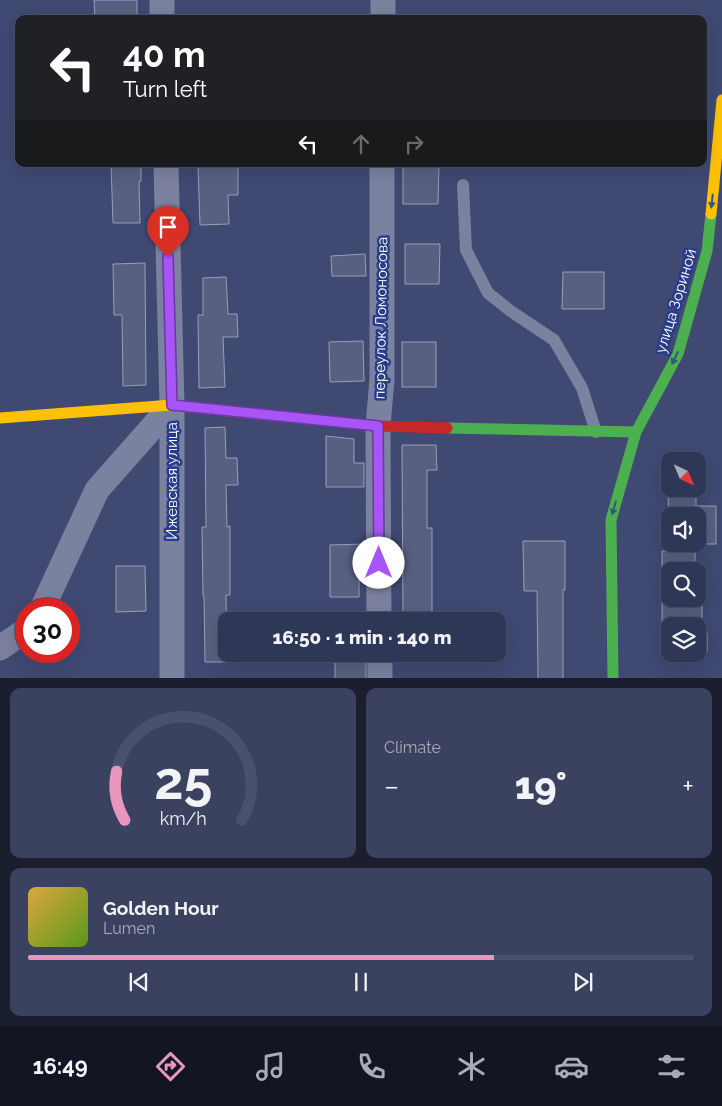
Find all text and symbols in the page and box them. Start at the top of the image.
text: 40 m [123,34,205,75]
icon: left [40,35,105,100]
text: Turn left [123,76,207,102]
icon: left [294,130,322,158]
icon: ahead [347,130,375,158]
icon: right [400,130,428,158]
one-way arrow [708,193,716,209]
pin [147,206,189,257]
icon: arrive [154,213,182,241]
street label: переулок Ломоносова [371,237,391,399]
street label: улица Зориной [652,247,700,355]
one-way arrow [671,351,679,366]
street label: Ижевская улица [163,422,181,540]
north arrow [661,452,706,498]
map controls [661,452,706,662]
one-way arrow [610,501,618,516]
button: sound [661,507,706,552]
position arrow [352,536,404,588]
button: search [661,562,706,607]
speed limit sign: 30 [15,598,80,663]
button: layers [661,617,706,662]
text: 16:50 · 1 min · 140 m [272,626,452,648]
text: Climate [384,738,441,757]
text: 25 [154,750,212,811]
text: 19° [515,763,567,808]
text: − [384,770,399,803]
text: + [682,770,694,803]
text: km/h [159,808,207,829]
text: Golden Hour [103,897,219,919]
text: Lumen [103,919,155,938]
icon: previous [125,968,153,996]
icon: pause [347,968,375,996]
icon: next [569,968,597,996]
icon: directions [153,1049,188,1084]
icon: music [253,1049,288,1084]
icon: phone [354,1049,389,1084]
icon: climate [454,1049,489,1084]
icon: car [554,1049,589,1084]
icon: filters [654,1049,689,1084]
text: 16:49 [33,1053,88,1079]

